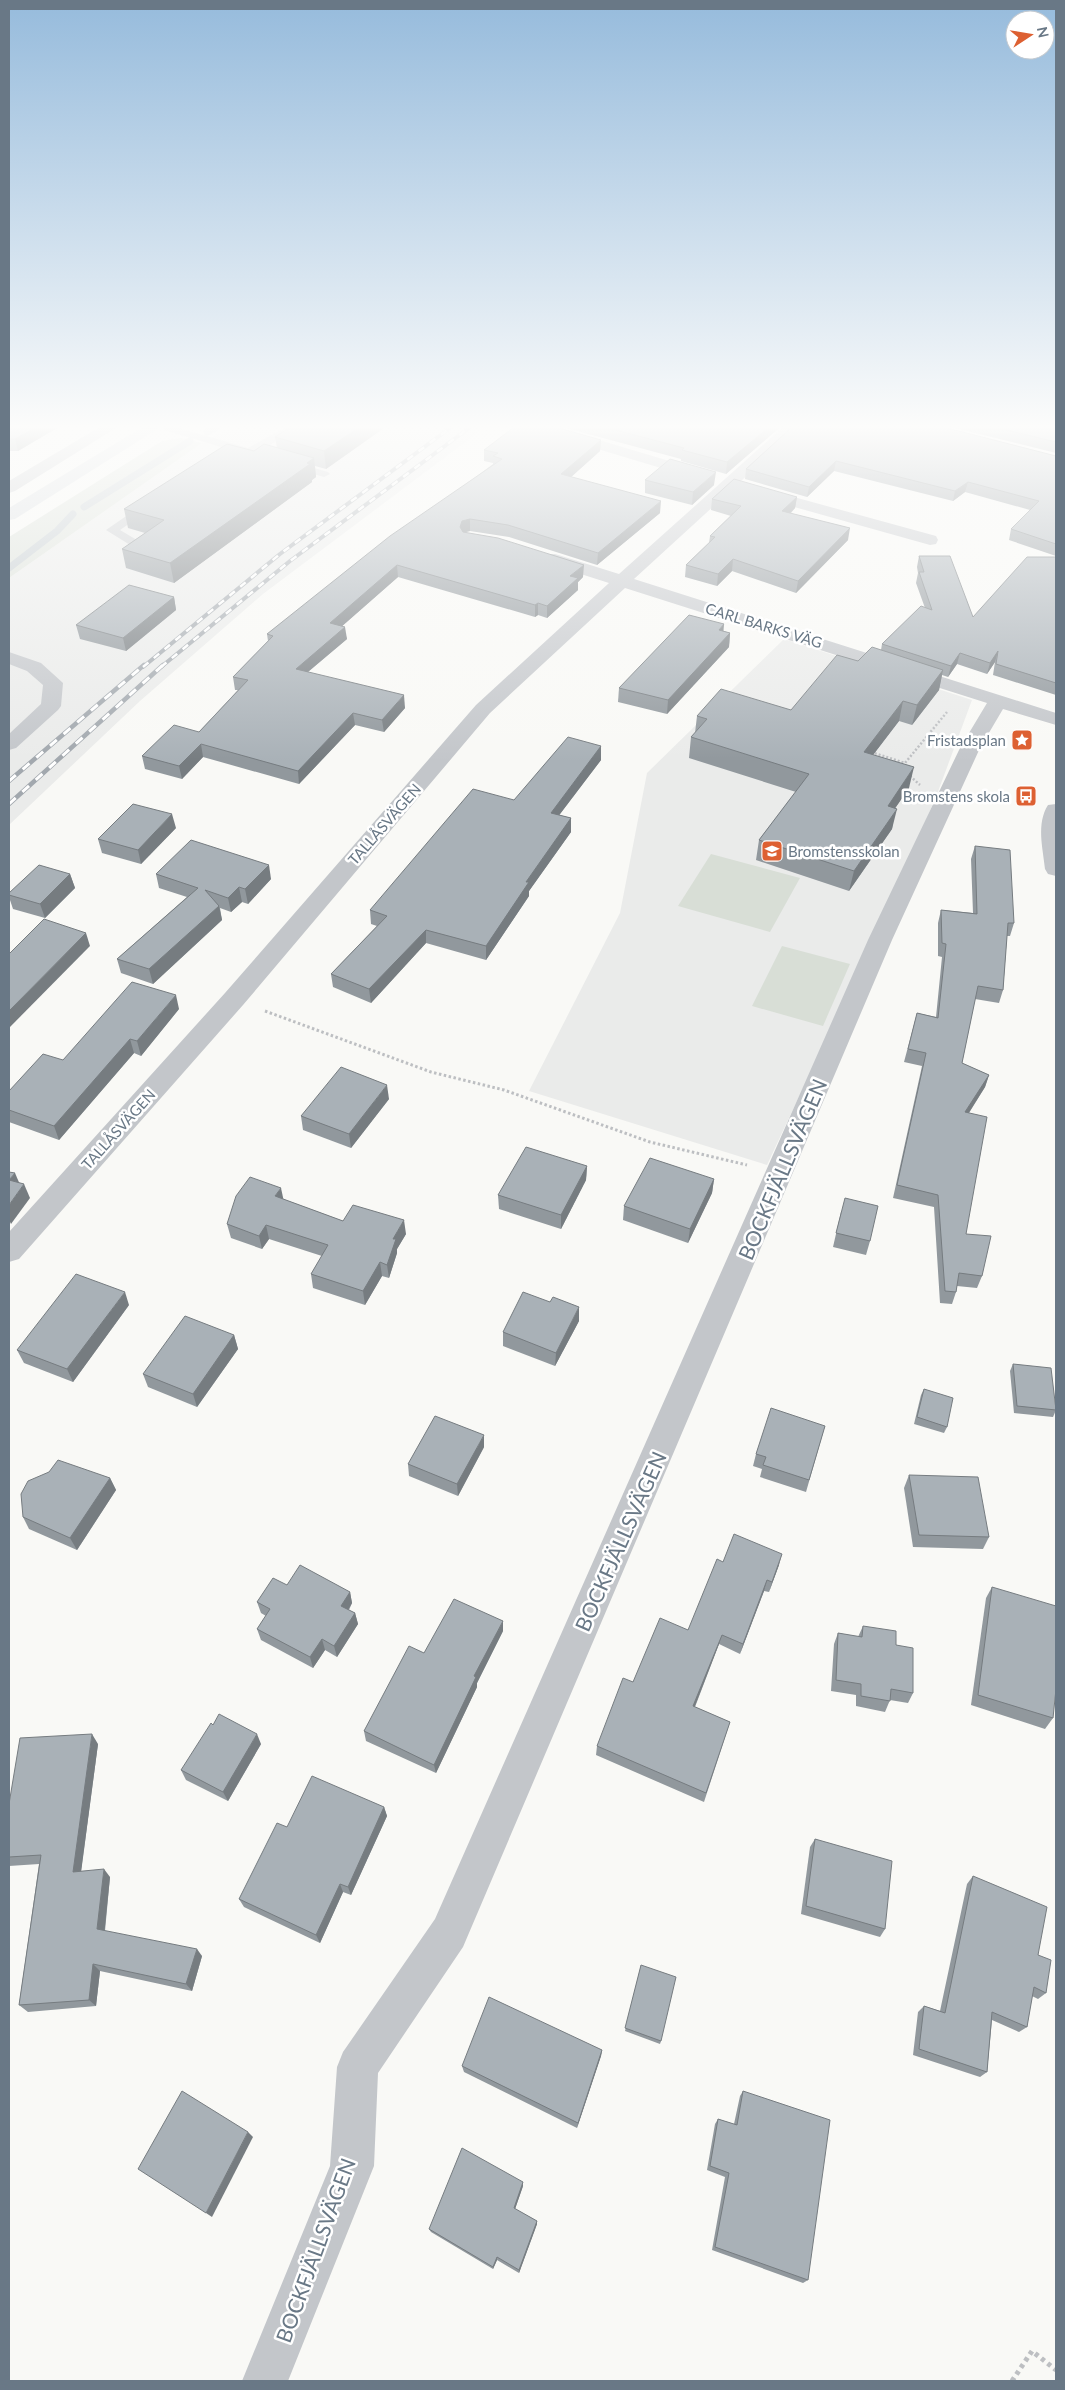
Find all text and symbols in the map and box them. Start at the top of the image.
north arrow [1005,10,1055,60]
text: N [1034,25,1053,39]
street label: CARL BARKS VÄG [703,599,825,651]
place icon: Fristadsplan [1010,728,1034,752]
place label: Fristadsplan [927,731,1006,749]
street label: TALLÅSVÄGEN [344,780,424,868]
bus stop icon: Bromstens skola [1014,784,1038,808]
place label: Bromstens skola [903,787,1010,805]
school or university icon: Bromstensskolan [760,839,784,863]
place label: Bromstensskolan [788,842,900,860]
street label: BOCKFJÄLLSVÄGEN [733,1075,831,1263]
street label: TALLÅSVÄGEN [77,1085,159,1173]
street label: BOCKFJÄLLSVÄGEN [569,1447,671,1635]
street label: BOCKFJÄLLSVÄGEN [270,2154,360,2346]

